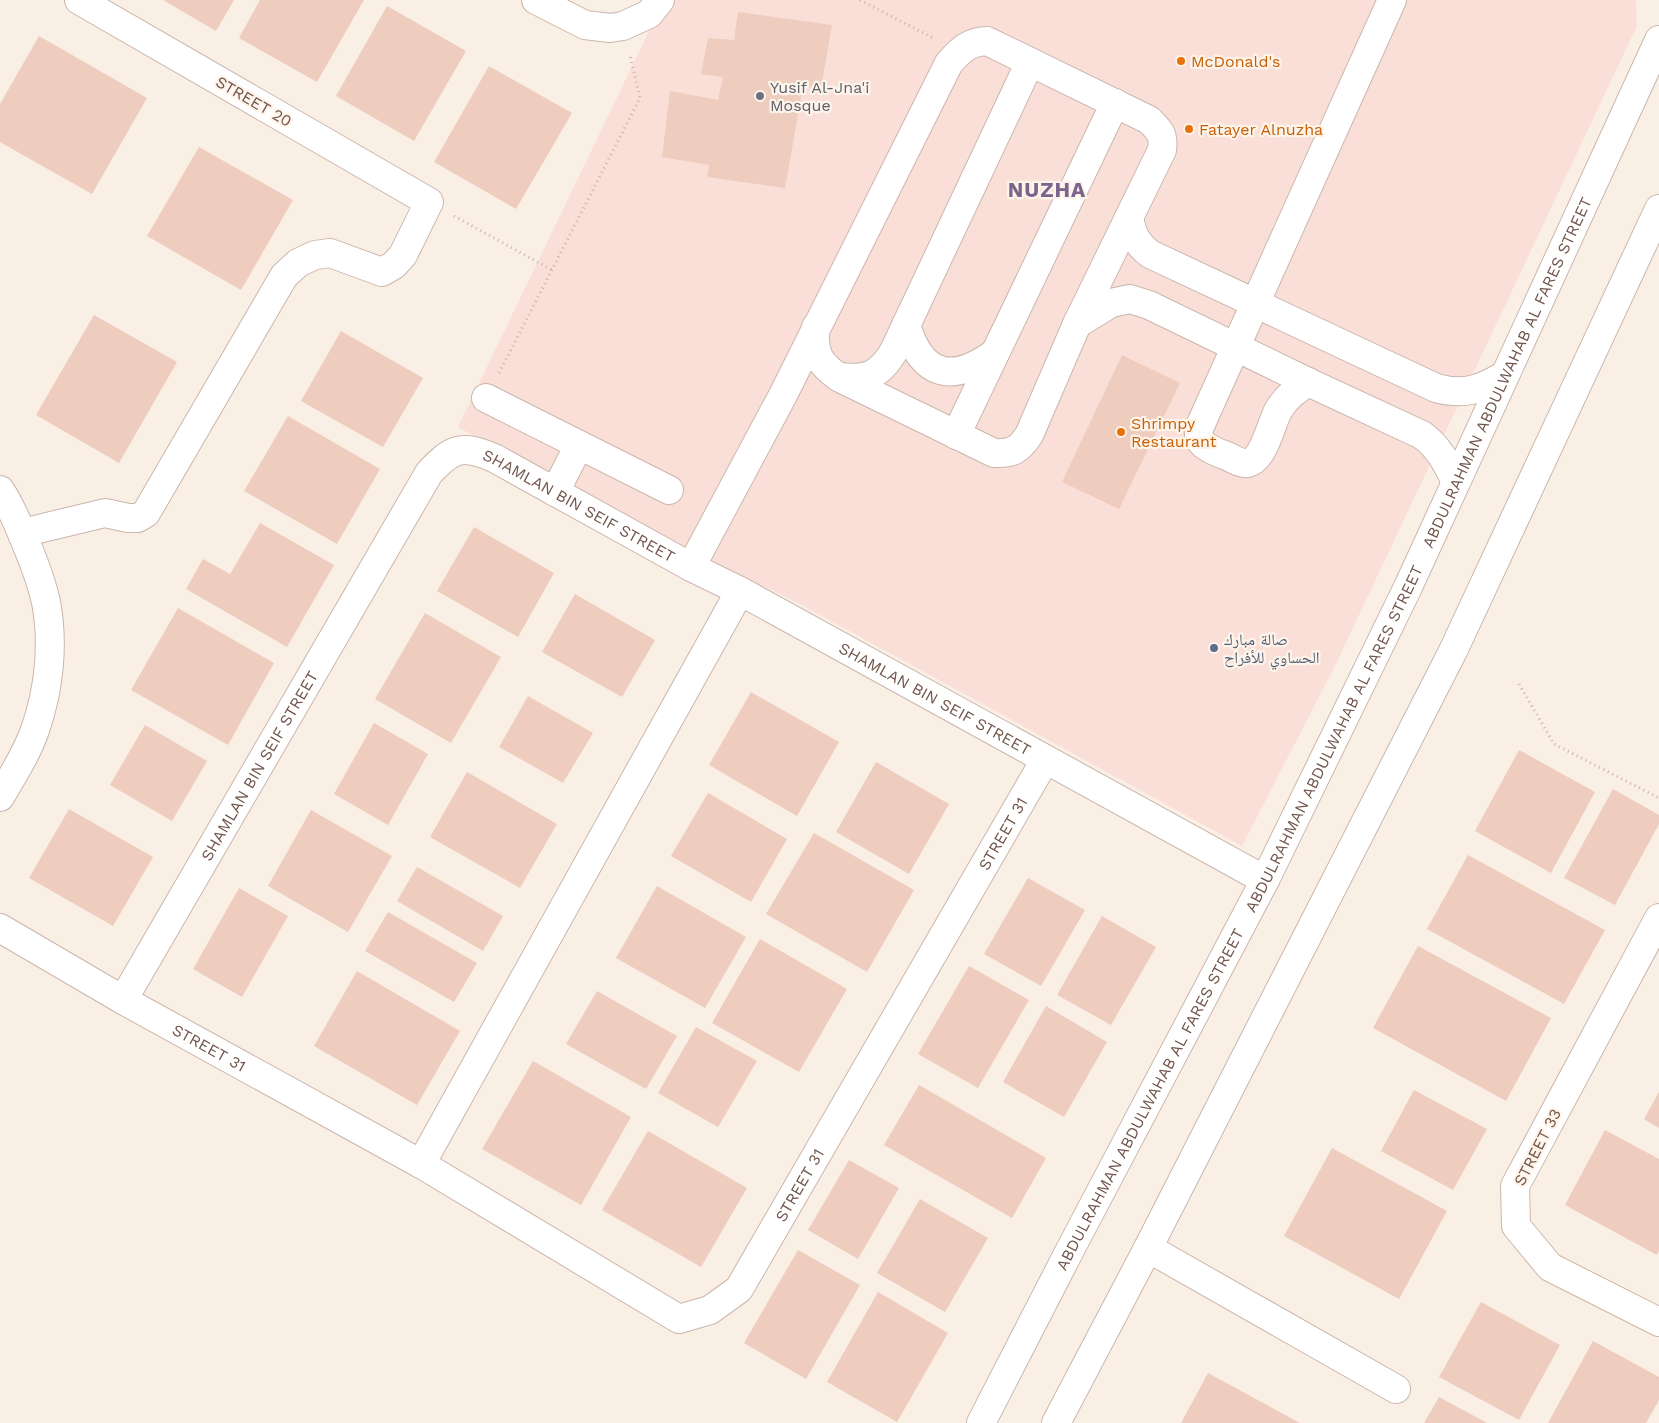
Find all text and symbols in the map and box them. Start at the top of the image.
place label: McDonald's [1191,52,1281,71]
marker: McDonald's [1175,55,1187,67]
street label: STREET 20 [212,72,295,131]
place label: Yusif Al-Jna'i Mosque [770,78,869,115]
marker: Yusif Al-Jna'i Mosque [754,90,766,102]
place label: Fatayer Alnuzha [1199,120,1323,139]
marker: Fatayer Alnuzha [1183,123,1195,135]
district label: NUZHA [1008,177,1086,202]
street label: ABDULRAHMAN ABDULWAHAB AL FARES STREET [1418,194,1596,551]
place label: Shrimpy Restaurant [1131,414,1217,451]
marker: Shrimpy Restaurant [1115,426,1127,438]
street label: SHAMLAN BIN SEIF STREET [480,445,678,566]
street label: ABDULRAHMAN ABDULWAHAB AL FARES STREET [1241,562,1427,915]
place label: صالة مبارك الحساوي للأفراح [1224,630,1320,670]
street label: SHAMLAN BIN SEIF STREET [835,638,1034,759]
marker: صالة مبارك الحساوي للأفراح [1208,642,1220,654]
street label: SHAMLAN BIN SEIF STREET [197,667,322,864]
street label: STREET 31 [974,794,1031,873]
street label: ABDULRAHMAN ABDULWAHAB AL FARES STREET [1052,925,1248,1274]
street label: STREET 31 [169,1020,249,1076]
street label: STREET 33 [1510,1106,1565,1189]
street label: STREET 31 [771,1145,828,1225]

